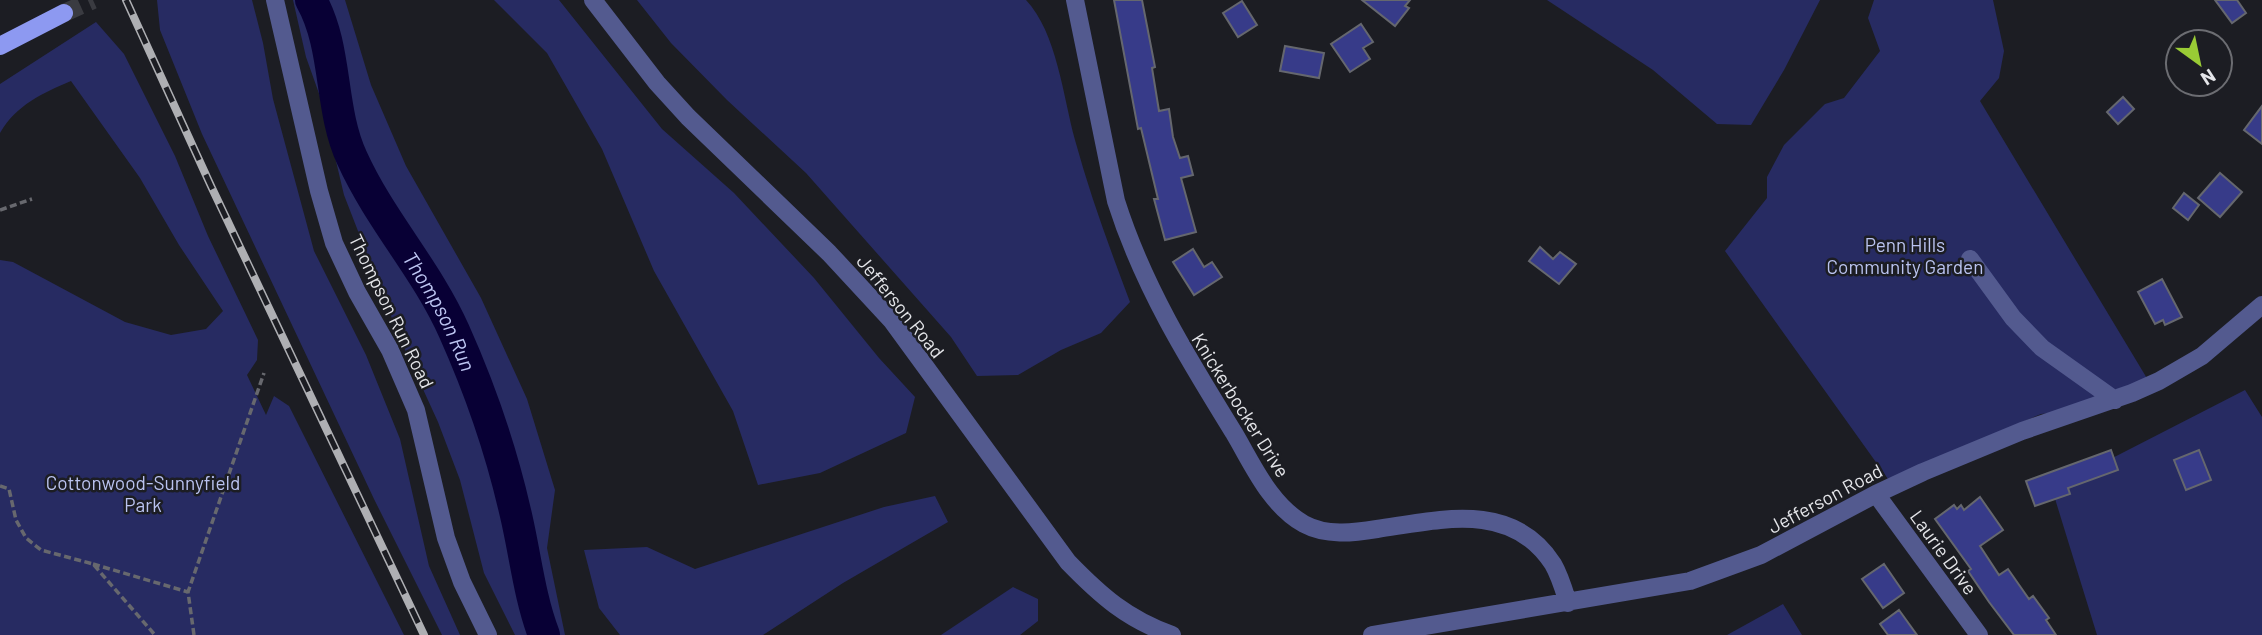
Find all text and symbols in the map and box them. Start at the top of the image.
north arrow [2164,28,2234,98]
text: N [2197,65,2220,91]
street label: Thompson Run Road [345,230,439,392]
park label: Penn Hills Community Garden [1827,233,1983,278]
water label: Thompson Run [397,248,479,378]
street label: Jefferson Road [852,250,950,362]
street label: Knickerbocker Drive [1187,329,1295,481]
street label: Jefferson Road [1764,458,1886,538]
park label: Cottonwood-Sunnyfield Park [46,471,240,516]
street label: Laurie Drive [1906,505,1982,599]

